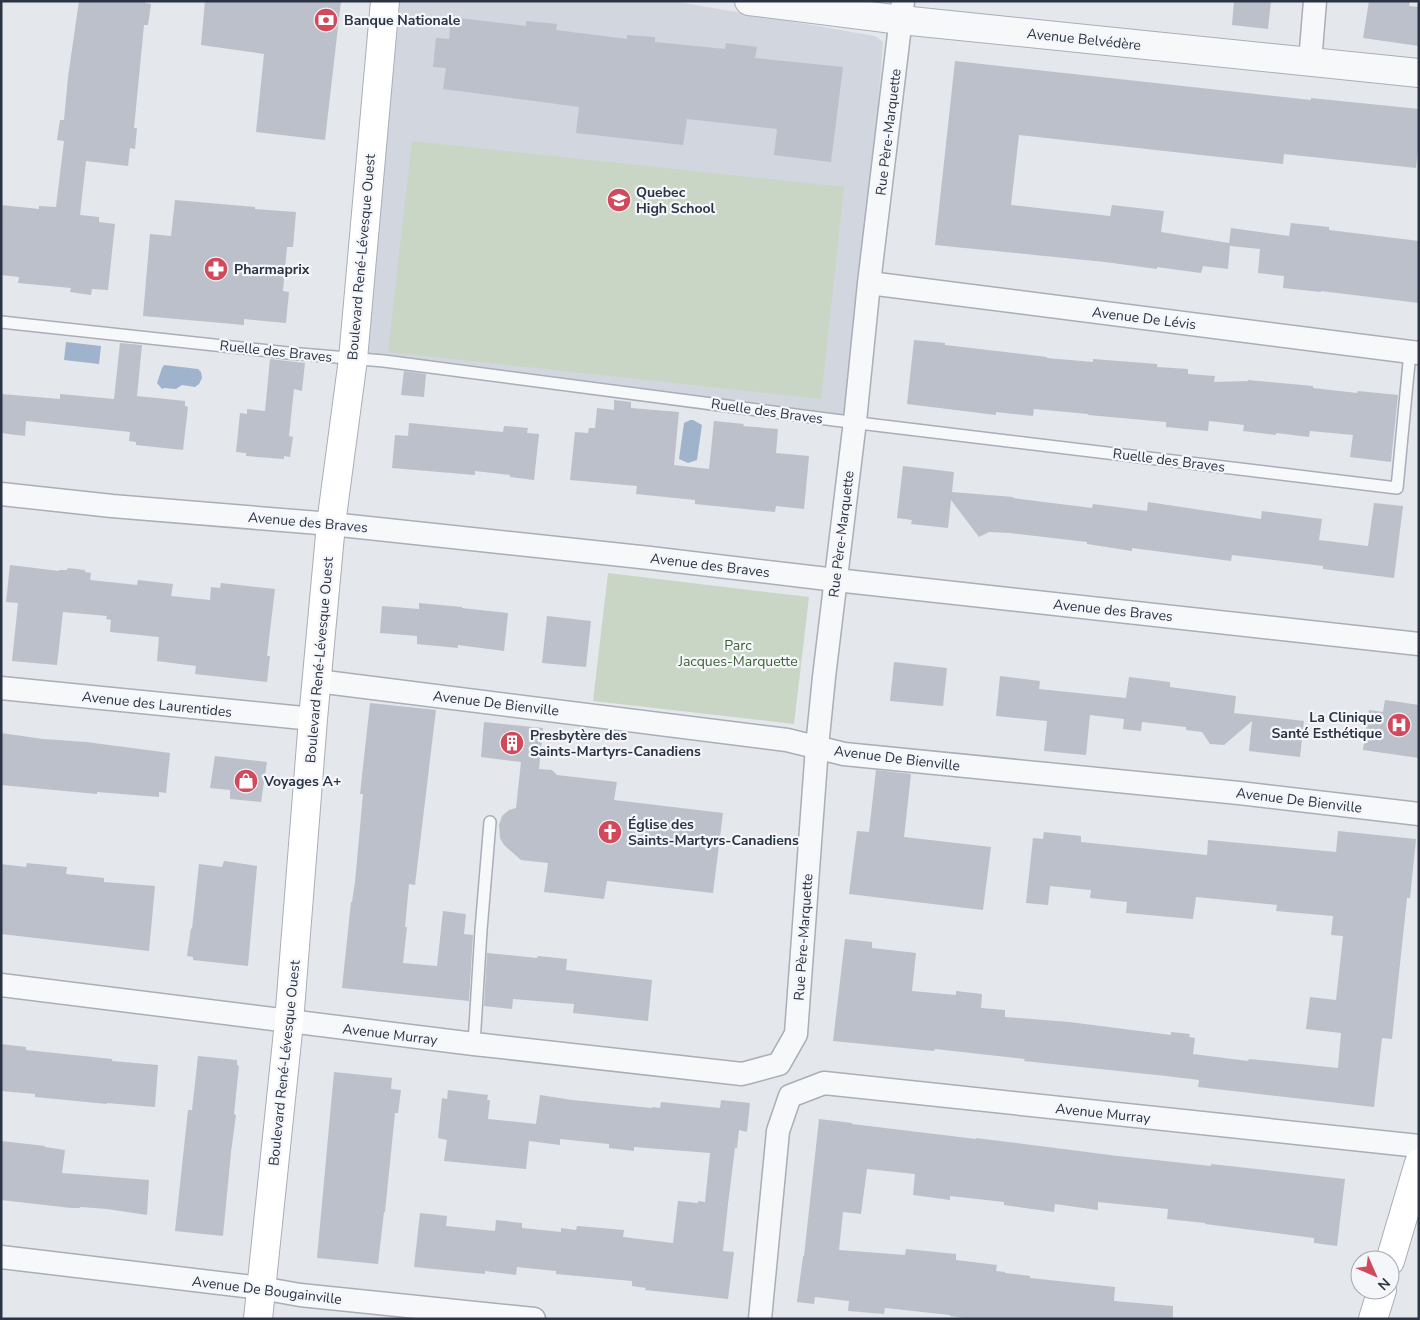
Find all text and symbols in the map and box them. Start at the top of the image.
bank icon: Banque Nationale [313,7,339,33]
place label: Banque Nationale [344,11,461,30]
street label: Avenue Belvédère [1026,24,1142,55]
street label: Rue Père-Marquette [871,68,906,196]
street label: Boulevard René-Lévesque Ouest [343,153,380,361]
place label: Quebec High School [636,183,716,218]
school or university icon: Quebec High School [606,187,632,213]
pharmacy icon: Pharmaprix [203,256,229,282]
place label: Pharmaprix [234,260,310,279]
street label: Avenue De Lévis [1091,303,1197,334]
street label: Ruelle des Braves [219,336,333,367]
street label: Ruelle des Braves [710,394,824,429]
street label: Ruelle des Braves [1112,444,1226,477]
street label: Rue Père-Marquette [824,470,859,598]
street label: Avenue des Braves [247,508,369,537]
street label: Avenue des Braves [649,549,771,582]
street label: Boulevard René-Lévesque Ouest [301,556,338,764]
street label: Avenue des Braves [1052,595,1174,626]
park label: Parc Jacques-Marquette [677,636,798,671]
street label: Avenue De Bienville [432,686,560,721]
street label: Avenue des Laurentides [81,687,233,722]
place label: La Clinique Santé Esthétique [1271,708,1382,743]
hospital icon: La Clinique Santé Esthétique [1386,712,1412,738]
place label: Presbytère des Saints-Martyrs-Canadiens [530,726,701,761]
building icon: Presbytère des Saints-Martyrs-Canadiens [499,730,525,756]
street label: Avenue De Bienville [833,741,961,776]
shop icon: Voyages A+ [233,768,259,794]
place label: Voyages A+ [263,772,341,791]
street label: Avenue De Bienville [1235,783,1363,818]
place label: Église des Saints-Martyrs-Canadiens [628,815,799,850]
church icon: Église des Saints-Martyrs-Canadiens [597,819,623,845]
street label: Rue Père-Marquette [790,873,817,1001]
street label: Boulevard René-Lévesque Ouest [264,959,305,1167]
street label: Avenue Murray [341,1019,439,1050]
street label: Avenue Murray [1054,1099,1152,1128]
north arrow [1350,1250,1400,1300]
street label: Avenue De Bougainville [191,1272,343,1309]
text: N [1373,1273,1394,1294]

